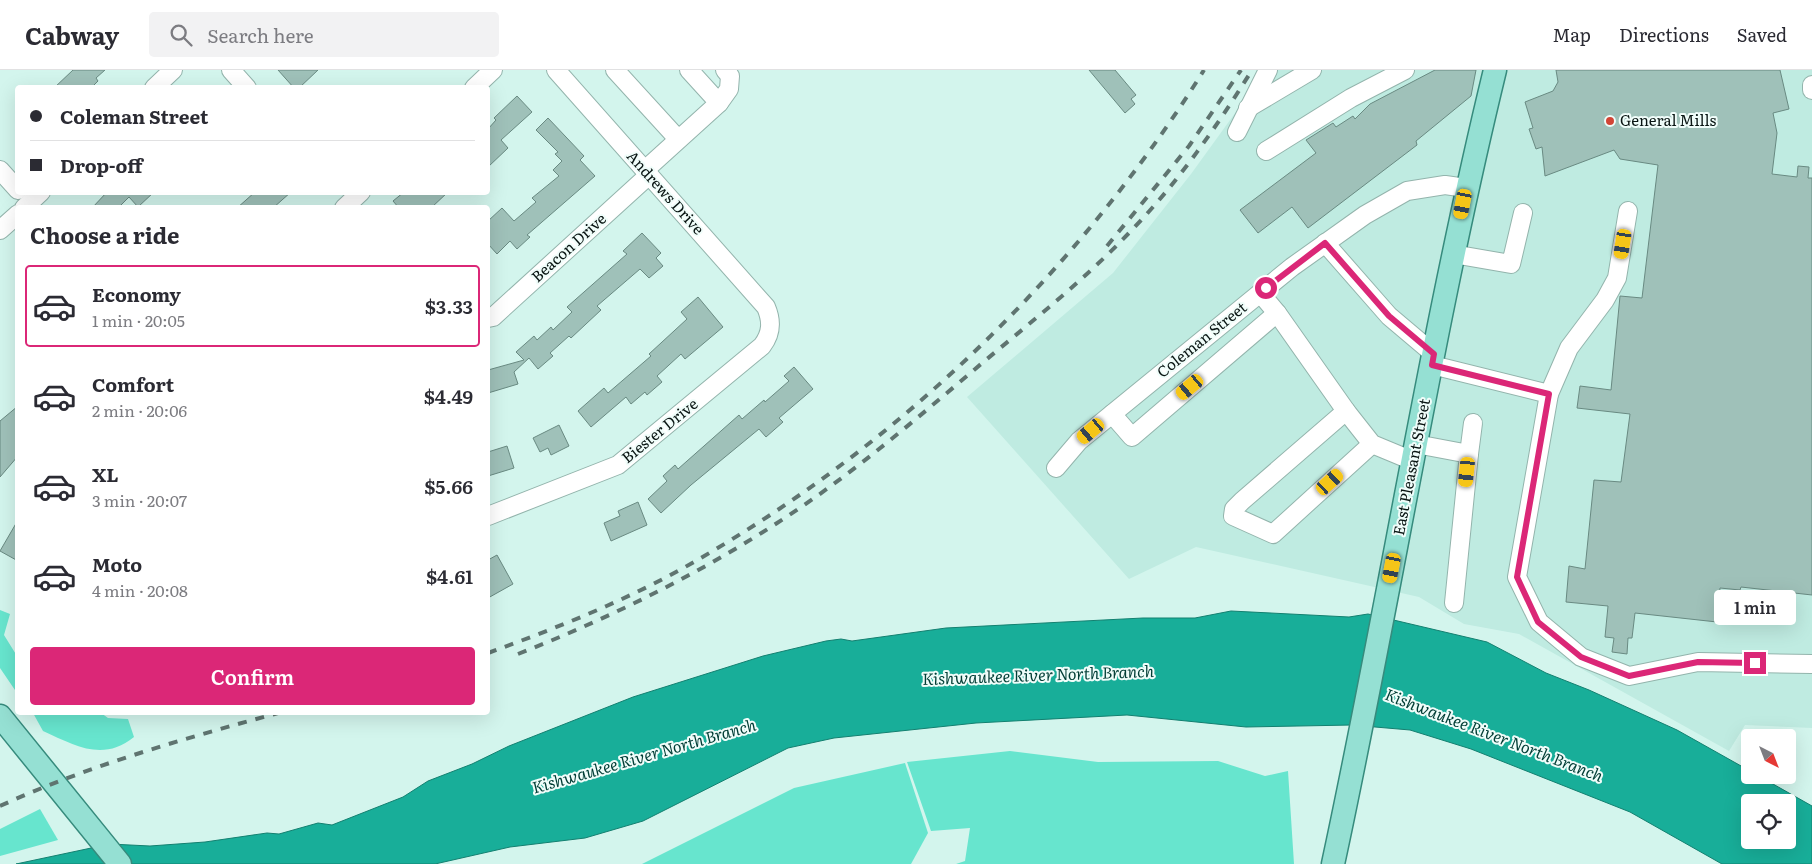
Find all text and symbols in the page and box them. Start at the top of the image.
search box [149,12,499,57]
text: Cabway [25,17,119,52]
icon: search [167,21,195,49]
text: Search here [207,21,314,49]
text: Map [1553,21,1591,48]
text: Directions [1619,21,1709,48]
text: Saved [1737,21,1787,48]
text: Coleman Street [60,102,208,130]
place label: General Mills [1620,108,1717,131]
marker: General Mills [1604,115,1616,127]
street label: Andrews Drive [622,145,710,239]
text: Drop-off [60,151,143,179]
car [1452,188,1473,220]
street label: Beacon Drive [525,207,611,287]
text: Choose a ride [30,218,179,251]
car [1613,228,1632,260]
route start [1255,277,1277,299]
text: Economy [92,280,181,308]
icon: car [32,284,77,329]
text: $3.33 [425,292,473,320]
street label: Coleman Street [1151,295,1251,382]
text: 1 min · 20:05 [92,308,185,332]
text: Comfort [92,370,174,398]
car [1173,372,1206,402]
icon: car [32,374,77,419]
text: $4.49 [424,382,473,410]
street label: Biester Drive [616,392,702,468]
street label: East Pleasant Street [1386,396,1435,537]
text: 2 min · 20:06 [92,398,187,422]
car [1074,416,1107,446]
car [1457,456,1476,488]
text: XL [92,460,119,488]
icon: car [32,464,77,509]
car [1313,466,1346,498]
text: $5.66 [424,472,473,500]
text: 3 min · 20:07 [92,488,187,512]
text: Moto [92,550,142,578]
car [1381,552,1402,584]
icon: car [32,554,77,599]
text: $4.61 [426,562,473,590]
text: 4 min · 20:08 [92,578,188,602]
callout: 1 min [1714,590,1796,626]
text: 1 min [1734,595,1776,619]
button: Confirm [30,647,475,705]
route end [1744,652,1766,674]
water label: Kishwaukee River North Branch [922,658,1155,690]
water label: Kishwaukee River North Branch [1382,681,1607,787]
water label: Kishwaukee River North Branch [529,711,759,799]
north arrow [1741,729,1796,784]
map controls [1741,729,1796,849]
button: locate [1741,794,1796,849]

